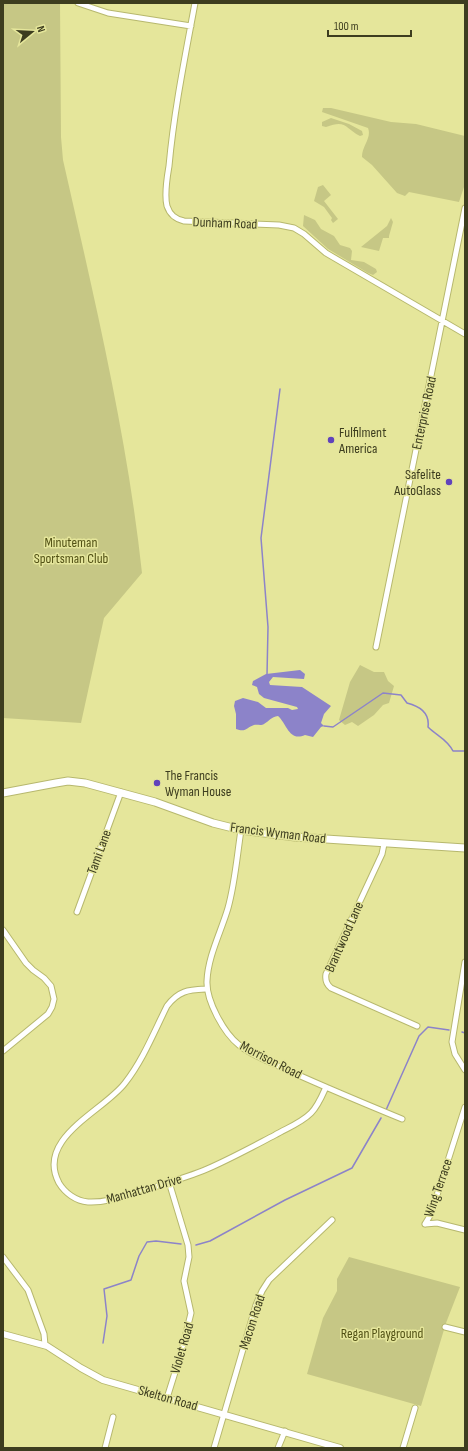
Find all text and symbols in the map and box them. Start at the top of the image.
north arrow [12,12,52,52]
scale bar [328,12,411,38]
text: 100 m [334,19,359,34]
text: N [34,24,48,34]
street label: Dunham Road [192,213,258,233]
street label: Enterprise Road [408,375,440,451]
place label: Fulfilment America [338,424,386,457]
marker: Fulfilment America [326,435,336,445]
place label: Safelite AutoGlass [393,466,441,499]
marker: Safelite AutoGlass [444,477,454,487]
park label: Minuteman Sportsman Club [34,534,109,567]
place label: The Francis Wyman House [165,767,231,800]
marker: The Francis Wyman House [152,778,162,788]
street label: Francis Wyman Road [229,819,327,847]
street label: Tami Lane [83,827,115,877]
street label: Brantwood Lane [321,899,367,975]
street label: Morrison Road [237,1037,305,1083]
street label: Wing Terrace [420,1157,456,1219]
street label: Manhattan Drive [104,1170,184,1208]
street label: Macon Road [235,1292,269,1352]
street label: Violet Road [167,1320,197,1376]
park label: Regan Playground [341,1325,423,1342]
street label: Skelton Road [136,1381,200,1415]

